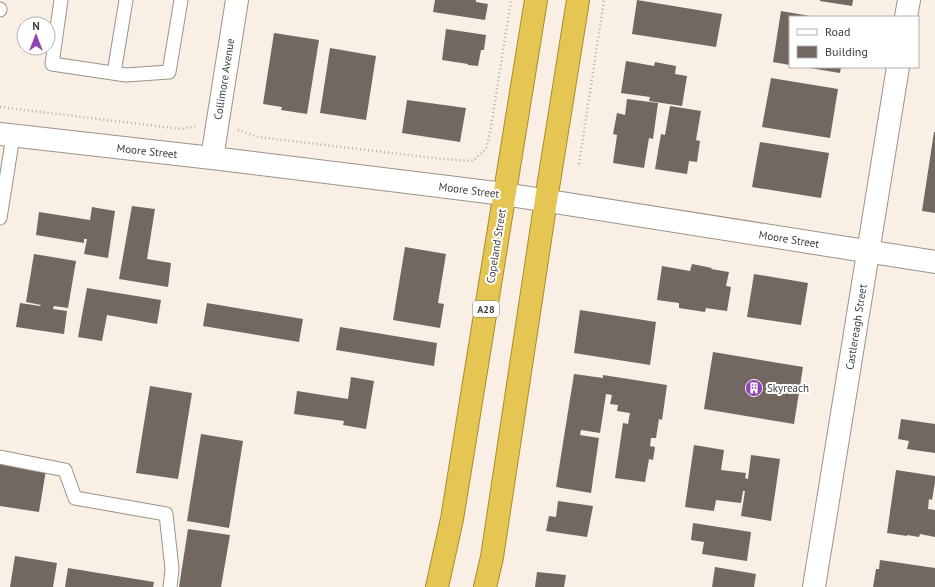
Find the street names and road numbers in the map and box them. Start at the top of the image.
street label: Collimore Avenue [211,37,237,121]
street label: Moore Street [116,141,178,161]
street label: Moore Street [438,179,500,201]
street label: Copeland Street [483,208,509,284]
street label: Moore Street [758,227,820,251]
street label: Castlereagh Street [842,283,870,371]
road number: A28 [473,301,499,317]

